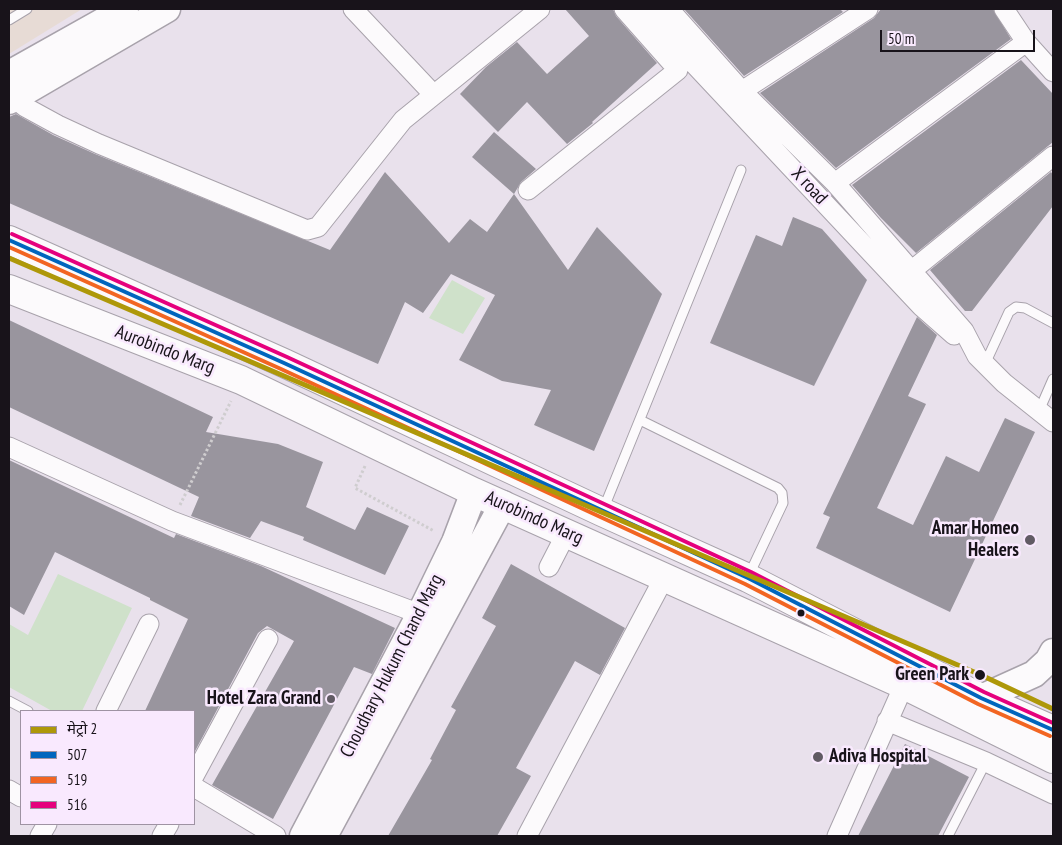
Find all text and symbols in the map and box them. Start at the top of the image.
scale bar [882,20,1037,52]
text: 50 m [888,29,914,48]
street label: X road [786,163,832,209]
street label: Aurobindo Marg [112,321,218,379]
street label: Aurobindo Marg [481,486,587,550]
place label: Amar Homeo Healers [932,518,1019,562]
marker: Amar Homeo Healers [1023,533,1037,547]
street label: Choudhary Hukum Chand Marg [336,570,448,762]
unlabelled marker [796,608,806,618]
place label: Green Park [895,664,969,686]
marker: Green Park [973,668,987,682]
place label: Hotel Zara Grand [207,688,321,710]
marker: Hotel Zara Grand [325,693,337,705]
legend [20,710,195,825]
text: मेट्रो 2 [67,719,97,738]
text: 507 [67,745,87,764]
place label: Adiva Hospital [829,746,927,768]
marker: Adiva Hospital [811,750,825,764]
text: 519 [67,770,87,789]
text: 516 [67,795,87,814]

